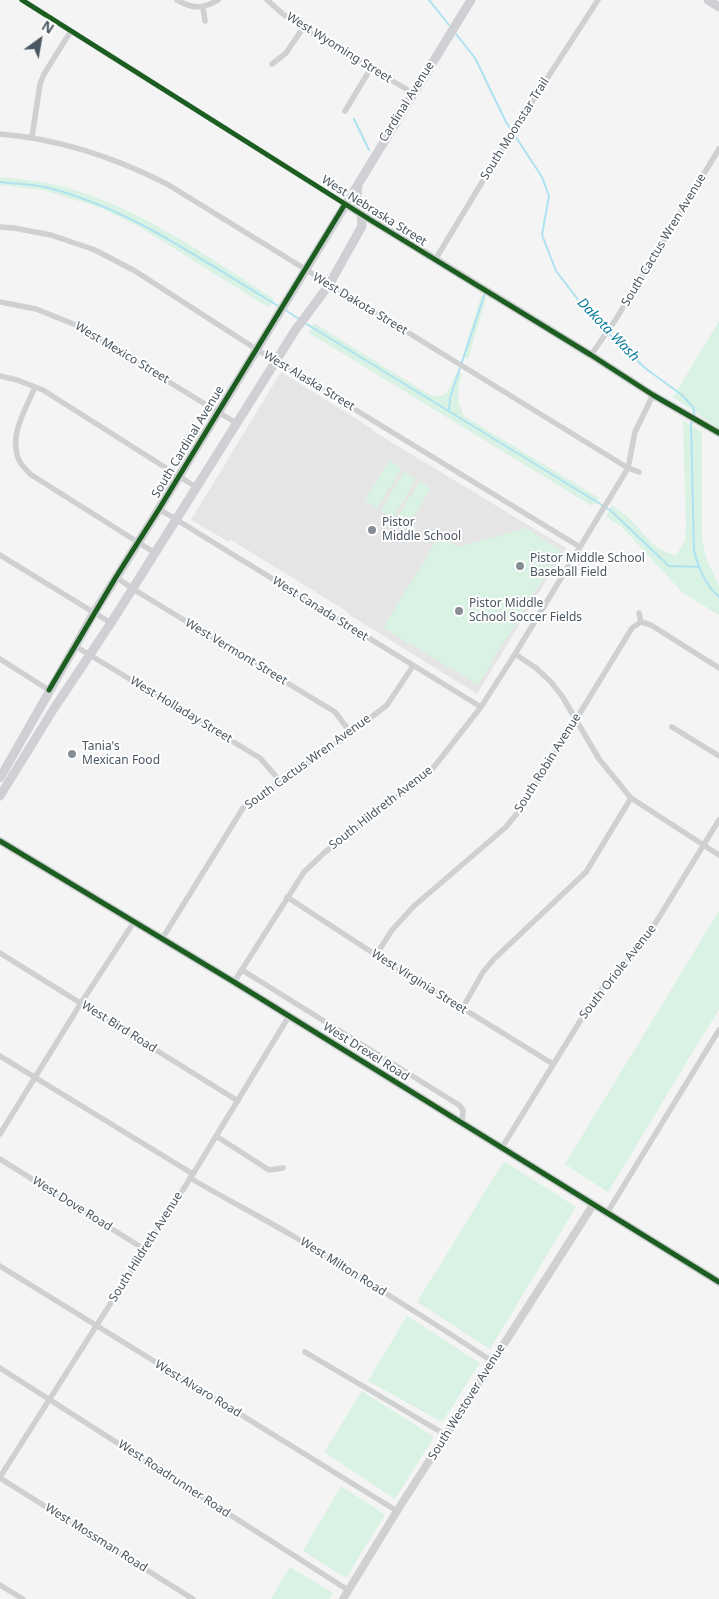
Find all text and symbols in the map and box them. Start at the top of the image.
street label: West Wyoming Street [284,10,394,86]
north arrow [15,15,65,65]
text: N [38,16,58,38]
street label: Cardinal Avenue [377,59,437,145]
street label: South Moonstar Trail [478,75,552,183]
street label: South Cactus Wren Avenue [619,171,709,309]
street label: West Nebraska Street [319,173,429,249]
street label: West Dakota Street [310,270,410,338]
water label: Dakota Wash [574,295,642,365]
street label: West Mexico Street [72,319,172,387]
street label: West Alaska Street [261,348,357,414]
street label: South Cardinal Avenue [149,383,227,501]
place label: Pistor Middle School [382,516,461,544]
marker: Pistor Middle School [366,524,378,536]
place label: Pistor Middle School Baseball Field [530,552,645,580]
marker: Pistor Middle School Baseball Field [514,560,526,572]
street label: West Canada Street [270,574,370,644]
place label: Pistor Middle School Soccer Fields [469,597,582,625]
marker: Pistor Middle School Soccer Fields [453,605,465,617]
street label: West Vermont Street [182,616,290,688]
street label: West Holladay Street [127,674,235,746]
street label: South Cactus Wren Avenue [242,711,374,813]
street label: South Robin Avenue [512,711,584,815]
place label: Tania's Mexican Food [82,740,160,768]
marker: Tania's Mexican Food [66,748,78,760]
street label: South Hildreth Avenue [326,763,436,853]
street label: South Oriole Avenue [577,922,659,1022]
street label: West Virginia Street [368,947,470,1017]
street label: West Bird Road [79,998,159,1056]
street label: West Drexel Road [320,1020,412,1084]
street label: West Dove Road [29,1174,115,1234]
street label: South Hildreth Avenue [106,1189,186,1305]
street label: West Milton Road [297,1235,389,1299]
street label: South Westover Avenue [425,1341,509,1463]
street label: West Alvaro Road [152,1357,244,1421]
street label: West Roadrunner Road [115,1437,233,1521]
street label: West Mossman Road [42,1501,150,1575]

